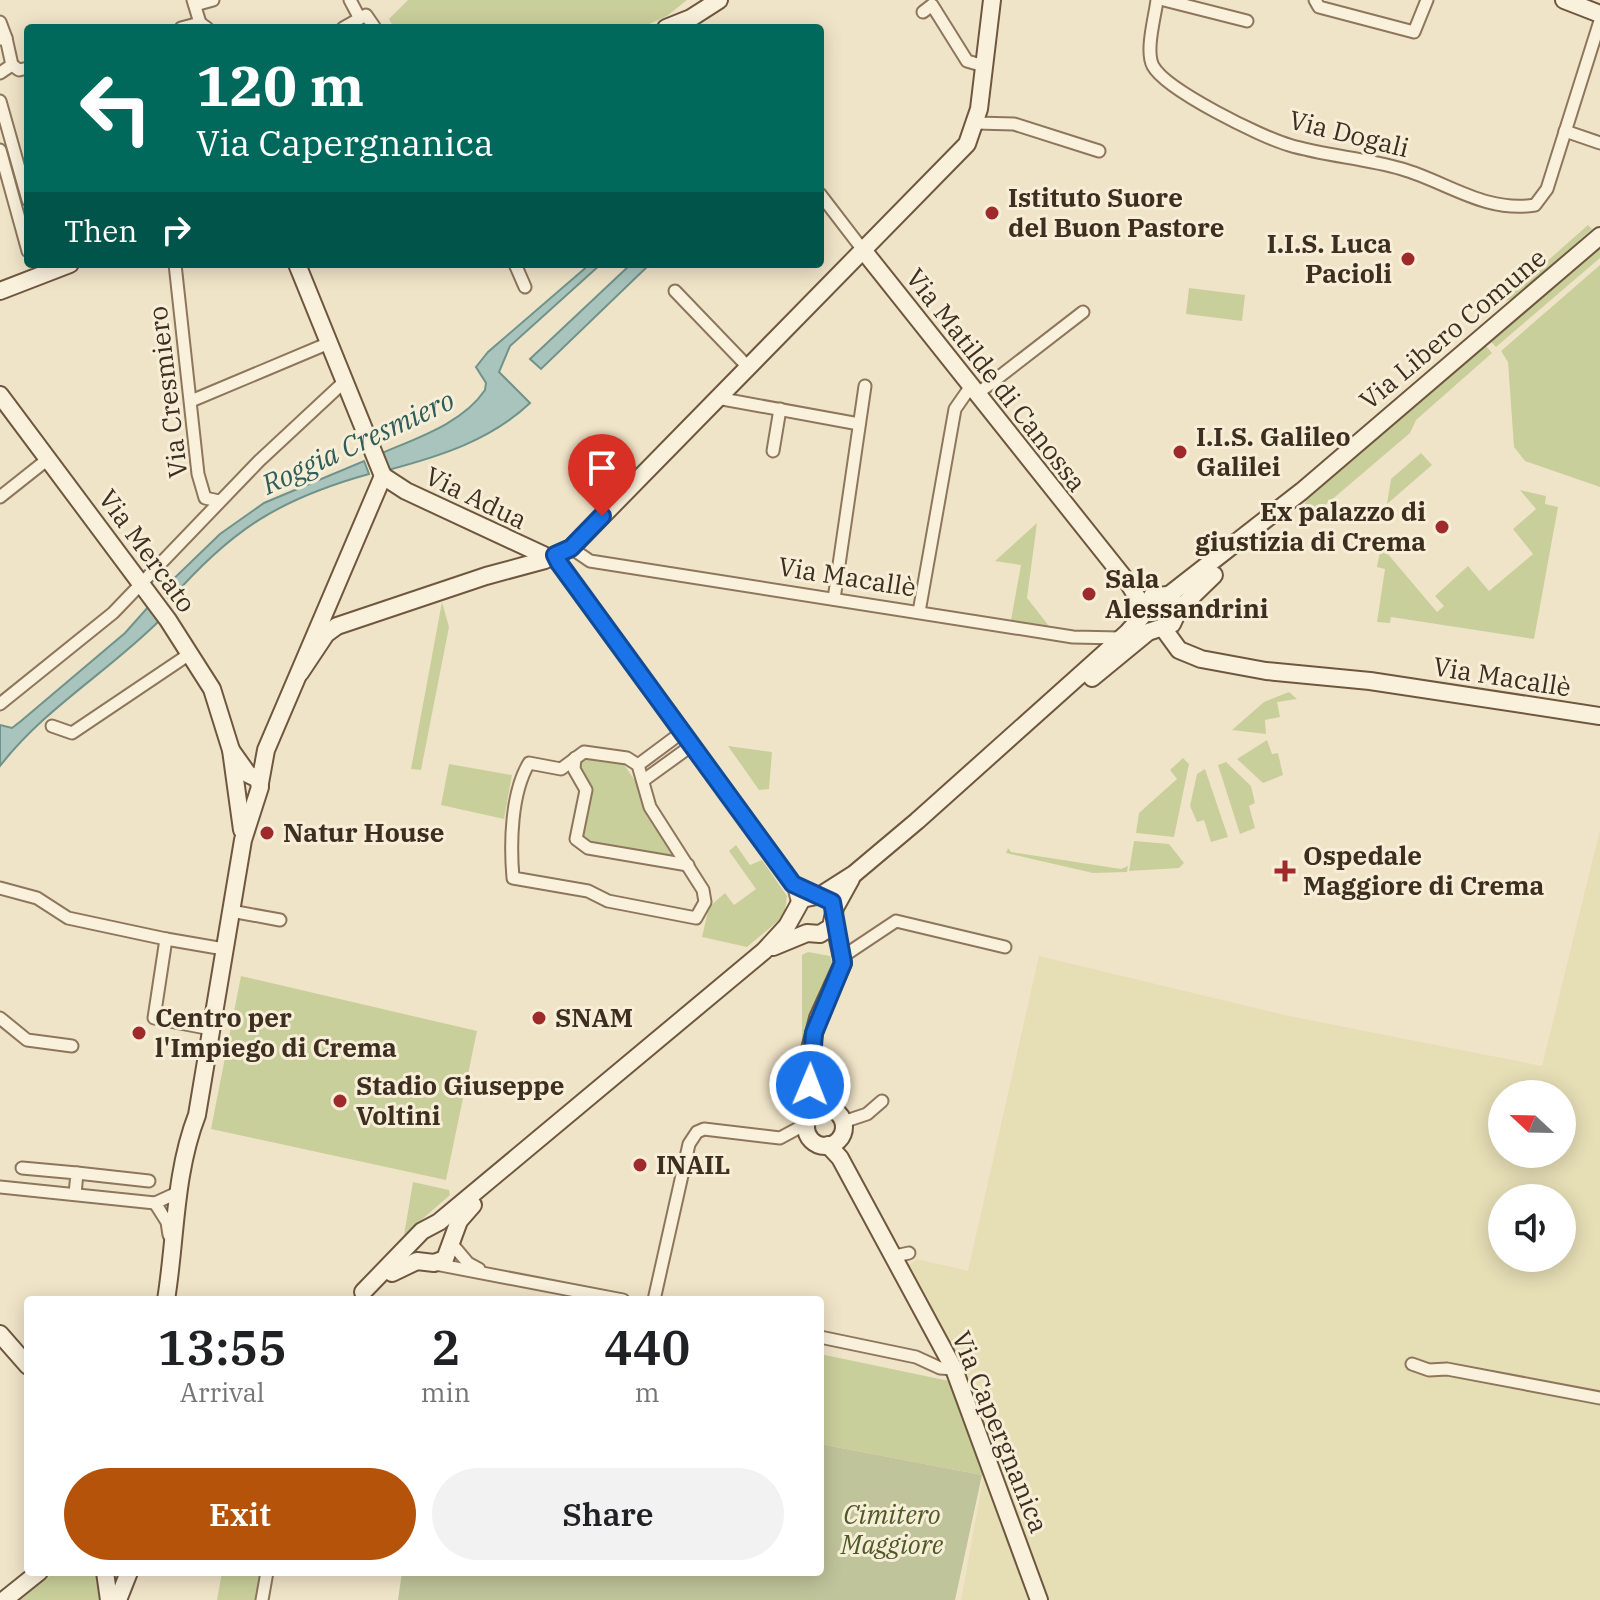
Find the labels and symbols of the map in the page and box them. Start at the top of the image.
street label: Via Dogali [1286,102,1413,164]
place label: Istituto Suore del Buon Pastore [1008,180,1224,244]
marker: Istituto Suore del Buon Pastore [983,204,1001,222]
place label: I.I.S. Luca Pacioli [1267,226,1392,290]
street label: Via Libero Comune [1352,240,1553,416]
marker: I.I.S. Luca Pacioli [1399,250,1417,268]
street label: Via Matilde di Canossa [899,261,1095,498]
street label: Via Cresmiero [140,304,194,480]
water label: Roggia Cresmiero [255,381,460,503]
place label: I.I.S. Galileo Galilei [1196,419,1351,483]
pin [568,434,636,516]
marker: I.I.S. Galileo Galilei [1171,443,1189,461]
street label: Via Adua [420,458,533,536]
street label: Via Mercato [92,482,204,619]
place label: Ex palazzo di giustizia di Crema [1195,494,1426,558]
marker: Ex palazzo di giustizia di Crema [1433,518,1451,536]
street label: Via Macallè [776,548,919,604]
place label: Sala Alessandrini [1105,561,1269,625]
marker: Sala Alessandrini [1080,585,1098,603]
street label: Via Macallè [1431,648,1574,704]
place label: Natur House [283,815,445,849]
marker: Natur House [258,824,276,842]
place label: Ospedale Maggiore di Crema [1303,838,1544,902]
marker: Ospedale Maggiore di Crema [1274,860,1296,882]
place label: Centro per l'Impiego di Crema [155,1000,397,1064]
place label: SNAM [555,1000,633,1034]
marker: SNAM [530,1009,548,1027]
marker: Centro per l'Impiego di Crema [130,1024,148,1042]
position arrow [768,1043,852,1127]
place label: Stadio Giuseppe Voltini [356,1068,565,1132]
north arrow [1488,1080,1576,1168]
marker: Stadio Giuseppe Voltini [331,1092,349,1110]
place label: INAIL [656,1147,730,1181]
marker: INAIL [631,1156,649,1174]
street label: Via Capergnanica [945,1326,1057,1538]
park label: Cimitero Maggiore [840,1497,944,1561]

